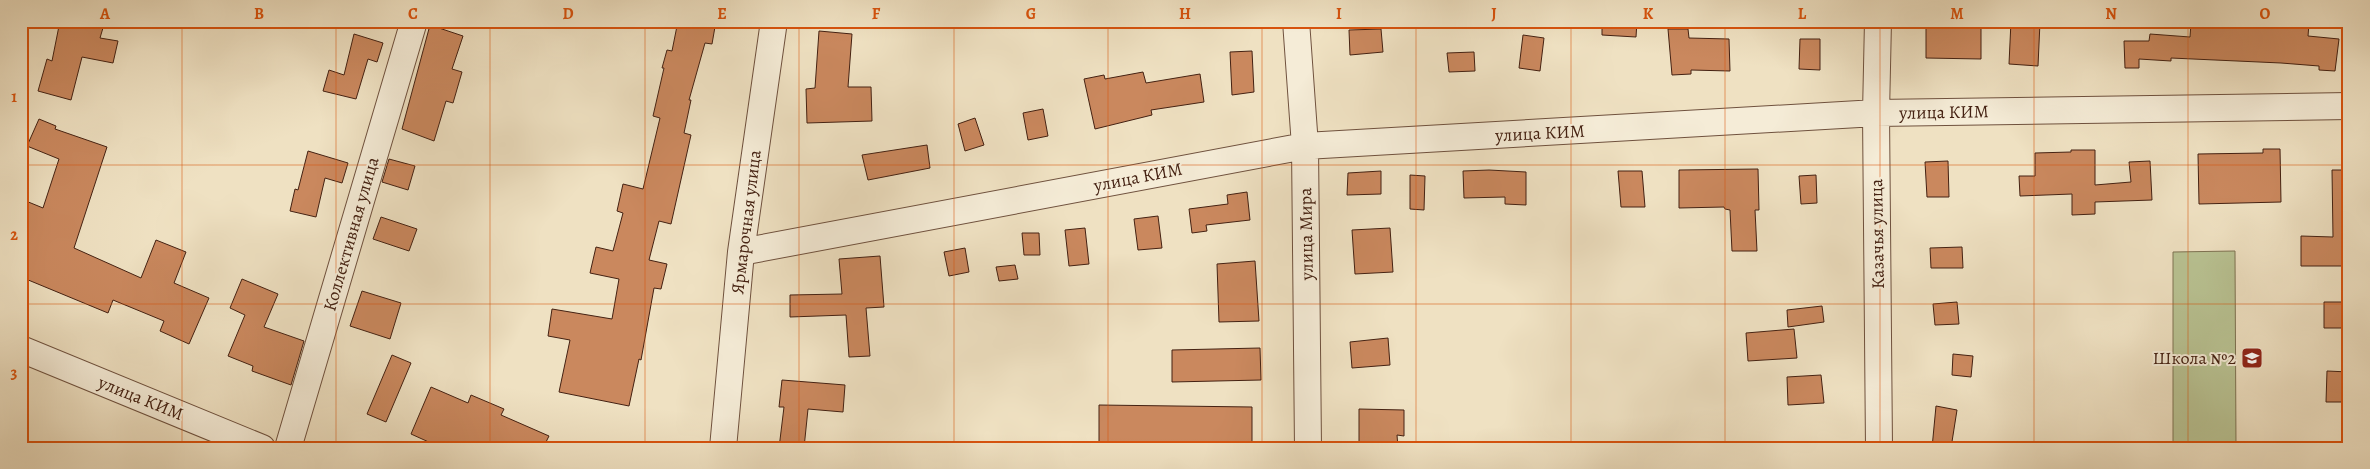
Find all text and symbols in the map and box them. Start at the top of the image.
text: A [99,3,111,25]
text: B [254,3,264,25]
text: C [408,3,418,25]
text: D [562,3,574,25]
text: E [717,3,727,25]
text: F [872,3,881,25]
text: G [1026,3,1036,25]
text: H [1179,3,1191,25]
text: I [1336,3,1342,25]
text: J [1491,3,1497,25]
text: K [1643,3,1654,25]
text: L [1798,3,1807,25]
text: M [1950,3,1964,25]
text: N [2105,3,2117,25]
text: O [2260,3,2271,25]
text: 1 [11,86,17,108]
street label: улица КИМ [1898,99,1989,125]
street label: улица КИМ [1494,119,1585,147]
street label: Ярмарочная улица [725,148,767,295]
street label: Коллективная улица [317,153,385,314]
street label: улица КИМ [1091,157,1184,198]
street label: Казачья улица [1864,178,1890,289]
street label: улица Мира [1293,187,1319,282]
text: 2 [10,224,18,246]
place label: Школа №2 [2152,346,2236,370]
school or university icon: Школа №2 [2240,346,2264,370]
text: 3 [11,362,18,384]
street label: улица КИМ [94,370,187,426]

